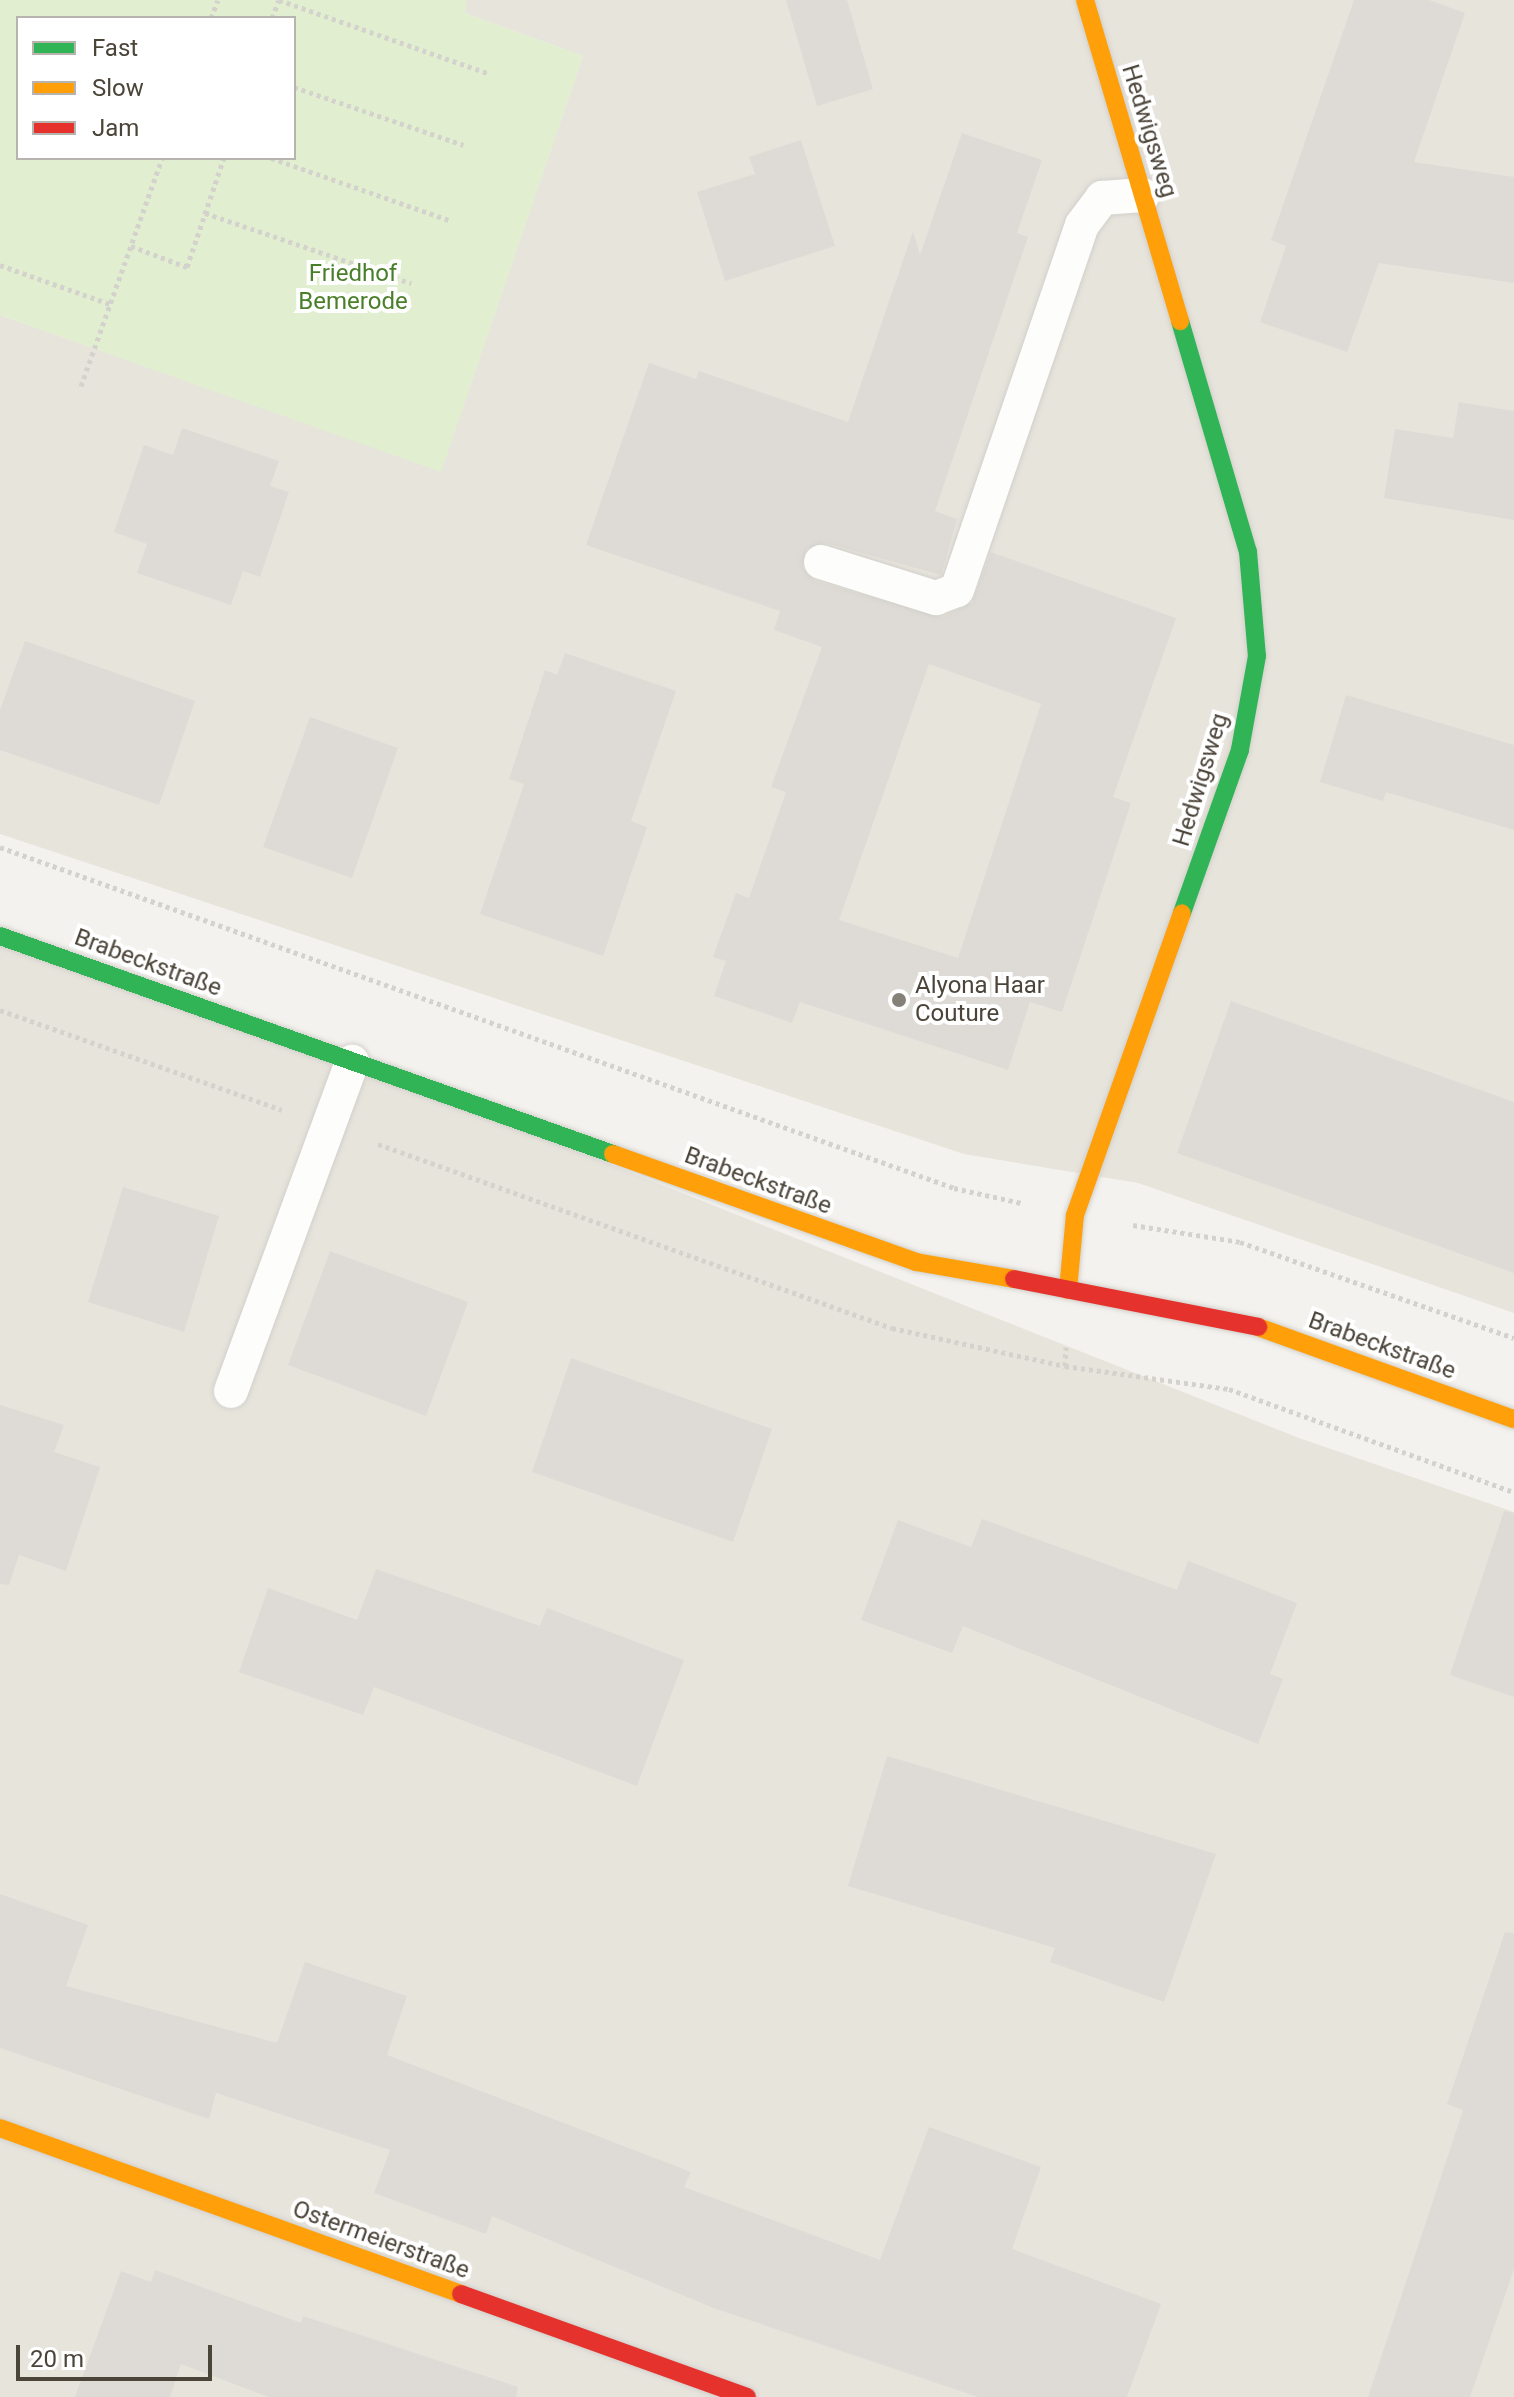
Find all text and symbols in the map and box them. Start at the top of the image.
legend [16,16,296,160]
text: Fast [92,34,138,62]
street label: Hedwigsweg [1115,61,1183,201]
text: Slow [92,74,144,102]
text: Jam [92,114,139,142]
park label: Friedhof Bemerode [298,260,408,316]
street label: Hedwigsweg [1167,710,1235,850]
street label: Brabeckstraße [70,923,226,1003]
place label: Alyona Haar Couture [915,972,1045,1028]
marker: Alyona Haar Couture [890,991,908,1009]
street label: Brabeckstraße [680,1141,836,1221]
street label: Brabeckstraße [1304,1306,1460,1386]
street label: Ostermeierstraße [289,2195,473,2285]
scale bar [20,2329,216,2379]
text: 20 m [30,2345,84,2373]

